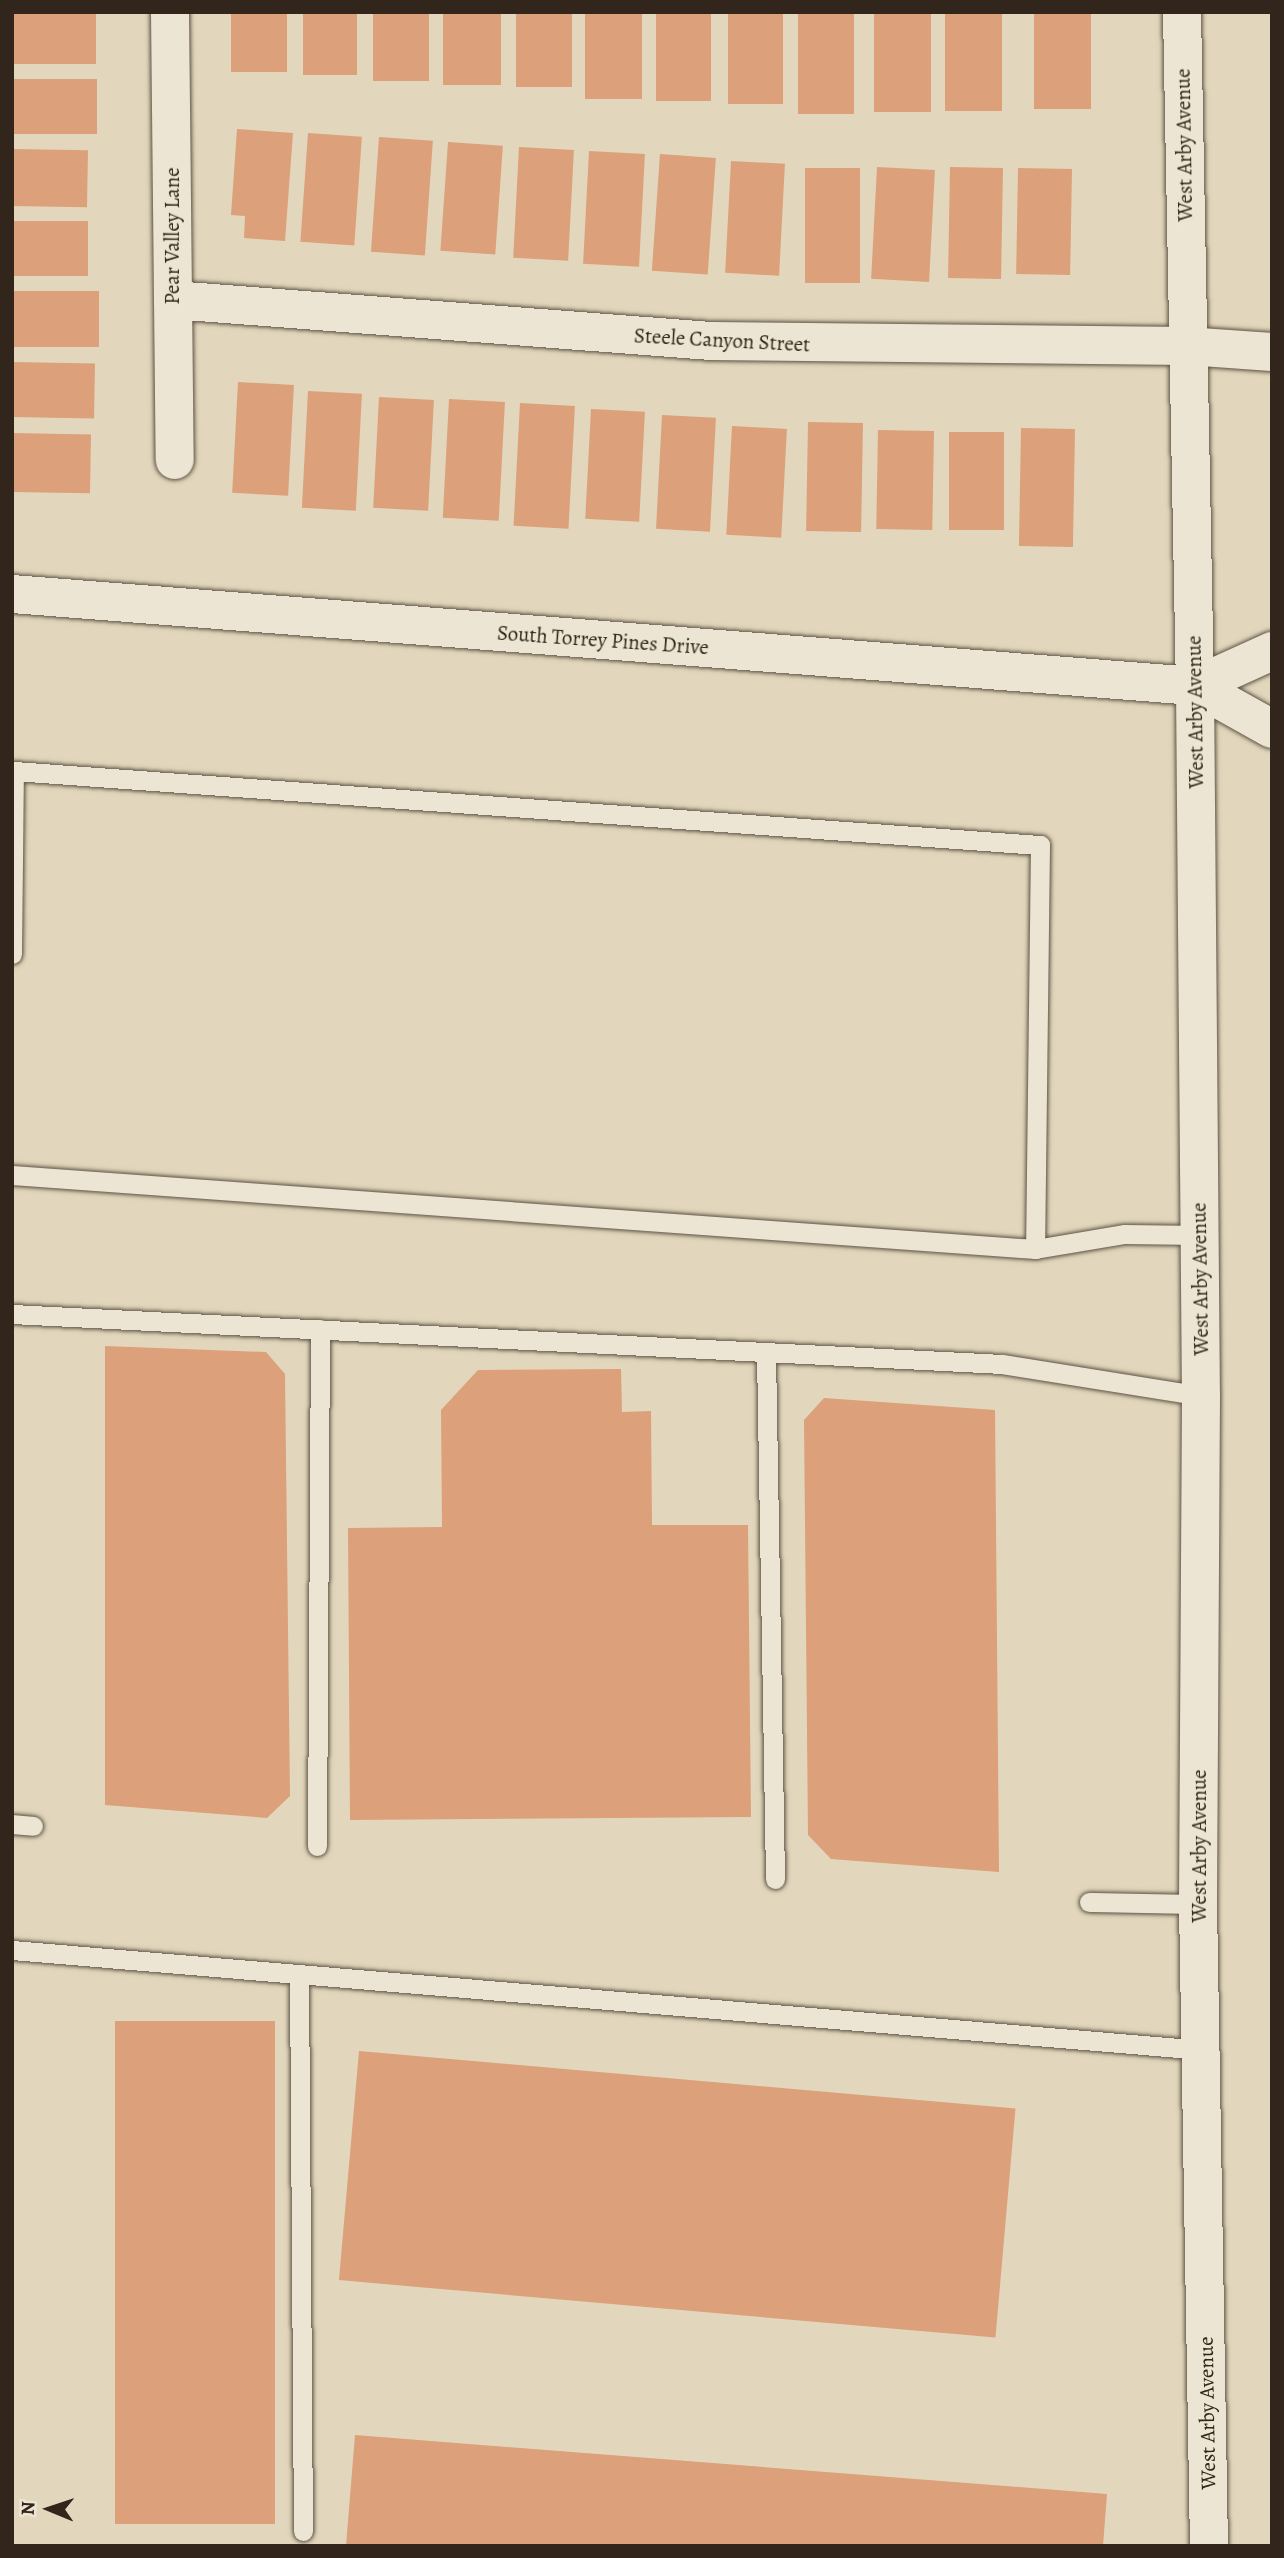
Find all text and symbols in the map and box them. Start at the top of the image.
street label: West Arby Avenue [1170,68,1198,222]
street label: Pear Valley Lane [159,167,185,305]
street label: Steele Canyon Street [633,323,811,357]
street label: South Torrey Pines Drive [496,620,710,660]
street label: West Arby Avenue [1181,635,1209,789]
street label: West Arby Avenue [1186,1202,1214,1356]
street label: West Arby Avenue [1186,1769,1212,1923]
street label: West Arby Avenue [1193,2336,1221,2490]
north arrow [14,2474,84,2544]
text: N [15,2501,41,2516]

